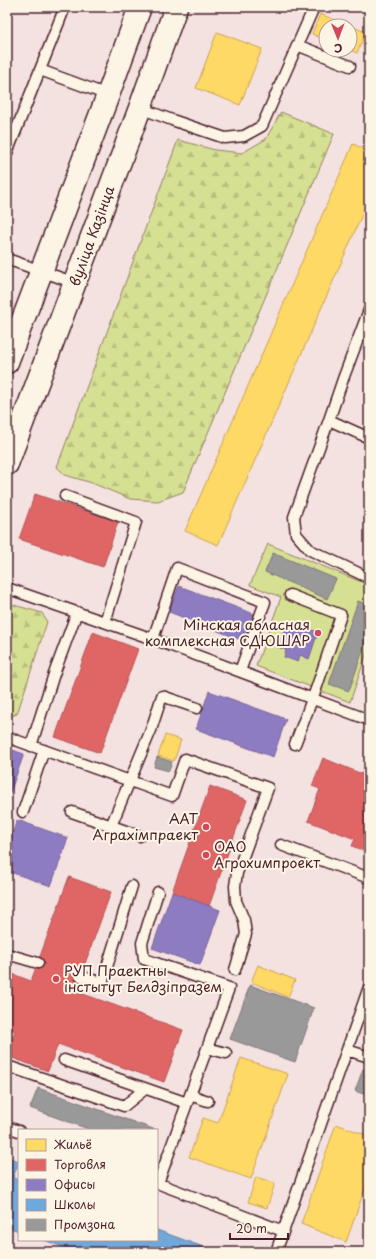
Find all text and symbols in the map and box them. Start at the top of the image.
north arrow [318,18,358,58]
text: С [334,40,342,57]
street label: вуліца Казінца [64,182,120,289]
place label: Мінская абласная комплексная СДЮШАР [145,614,310,651]
marker: Мінская абласная комплексная СДЮШАР [313,628,323,638]
place label: ААТ Аграхімпраект [92,808,198,845]
marker: ААТ Аграхімпраект [201,822,211,832]
place label: ОАО Агрохимпроект [214,836,320,873]
marker: ОАО Агрохимпроект [201,850,211,860]
place label: РУП Праектны інстытут Белдзіпразем [64,960,222,997]
marker: РУП Праектны інстытут Белдзіпразем [51,974,61,984]
legend [18,1129,158,1241]
text: Жильё [53,1135,92,1153]
text: Торговля [54,1155,106,1173]
text: Офисы [54,1175,95,1193]
text: Школы [54,1195,96,1213]
text: Промзона [54,1215,116,1233]
scale bar [230,1215,288,1241]
text: 20 m [236,1219,267,1237]

